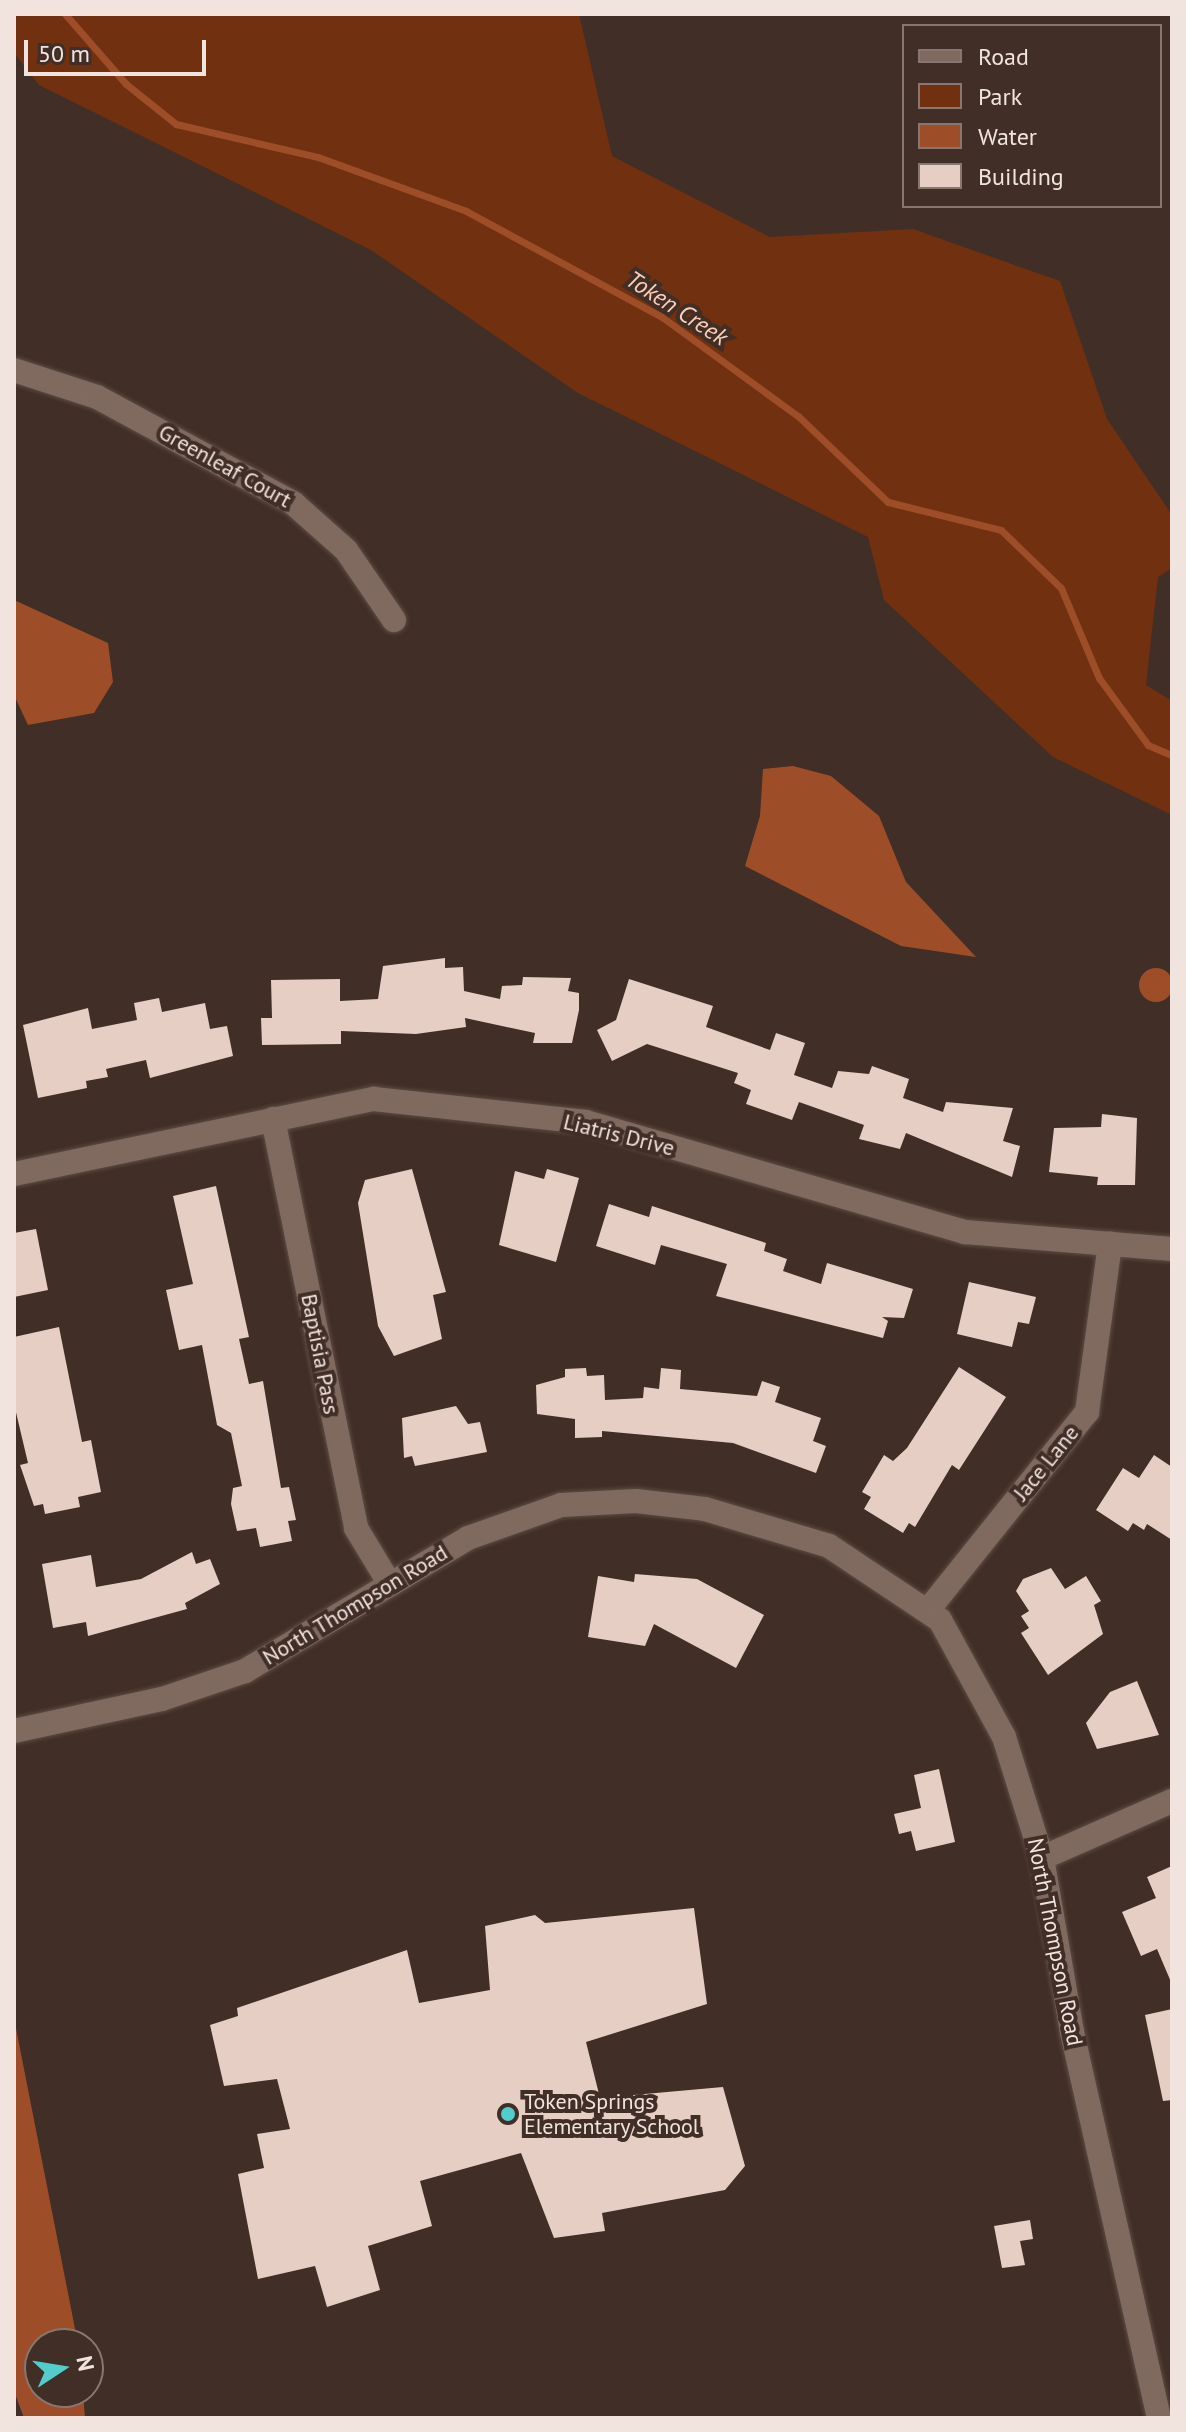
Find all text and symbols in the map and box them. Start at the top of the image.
scale bar [28,24,210,74]
legend [902,24,1162,208]
text: 50 m [38,38,90,69]
text: Road [978,41,1029,72]
text: Park [978,81,1022,112]
text: Water [978,121,1037,152]
text: Building [978,161,1064,192]
water label: Token Creek [621,264,733,352]
street label: Greenleaf Court [154,419,296,513]
street label: Liatris Drive [561,1108,677,1162]
street label: Baptisia Pass [295,1292,345,1416]
street label: Jace Lane [1008,1420,1084,1506]
street label: North Thompson Road [258,1539,452,1671]
street label: North Thompson Road [1022,1836,1088,2048]
place label: Token Springs Elementary School [524,2088,700,2140]
marker: Token Springs Elementary School [499,2105,517,2123]
north arrow [24,2328,104,2408]
text: N [70,2353,101,2373]

